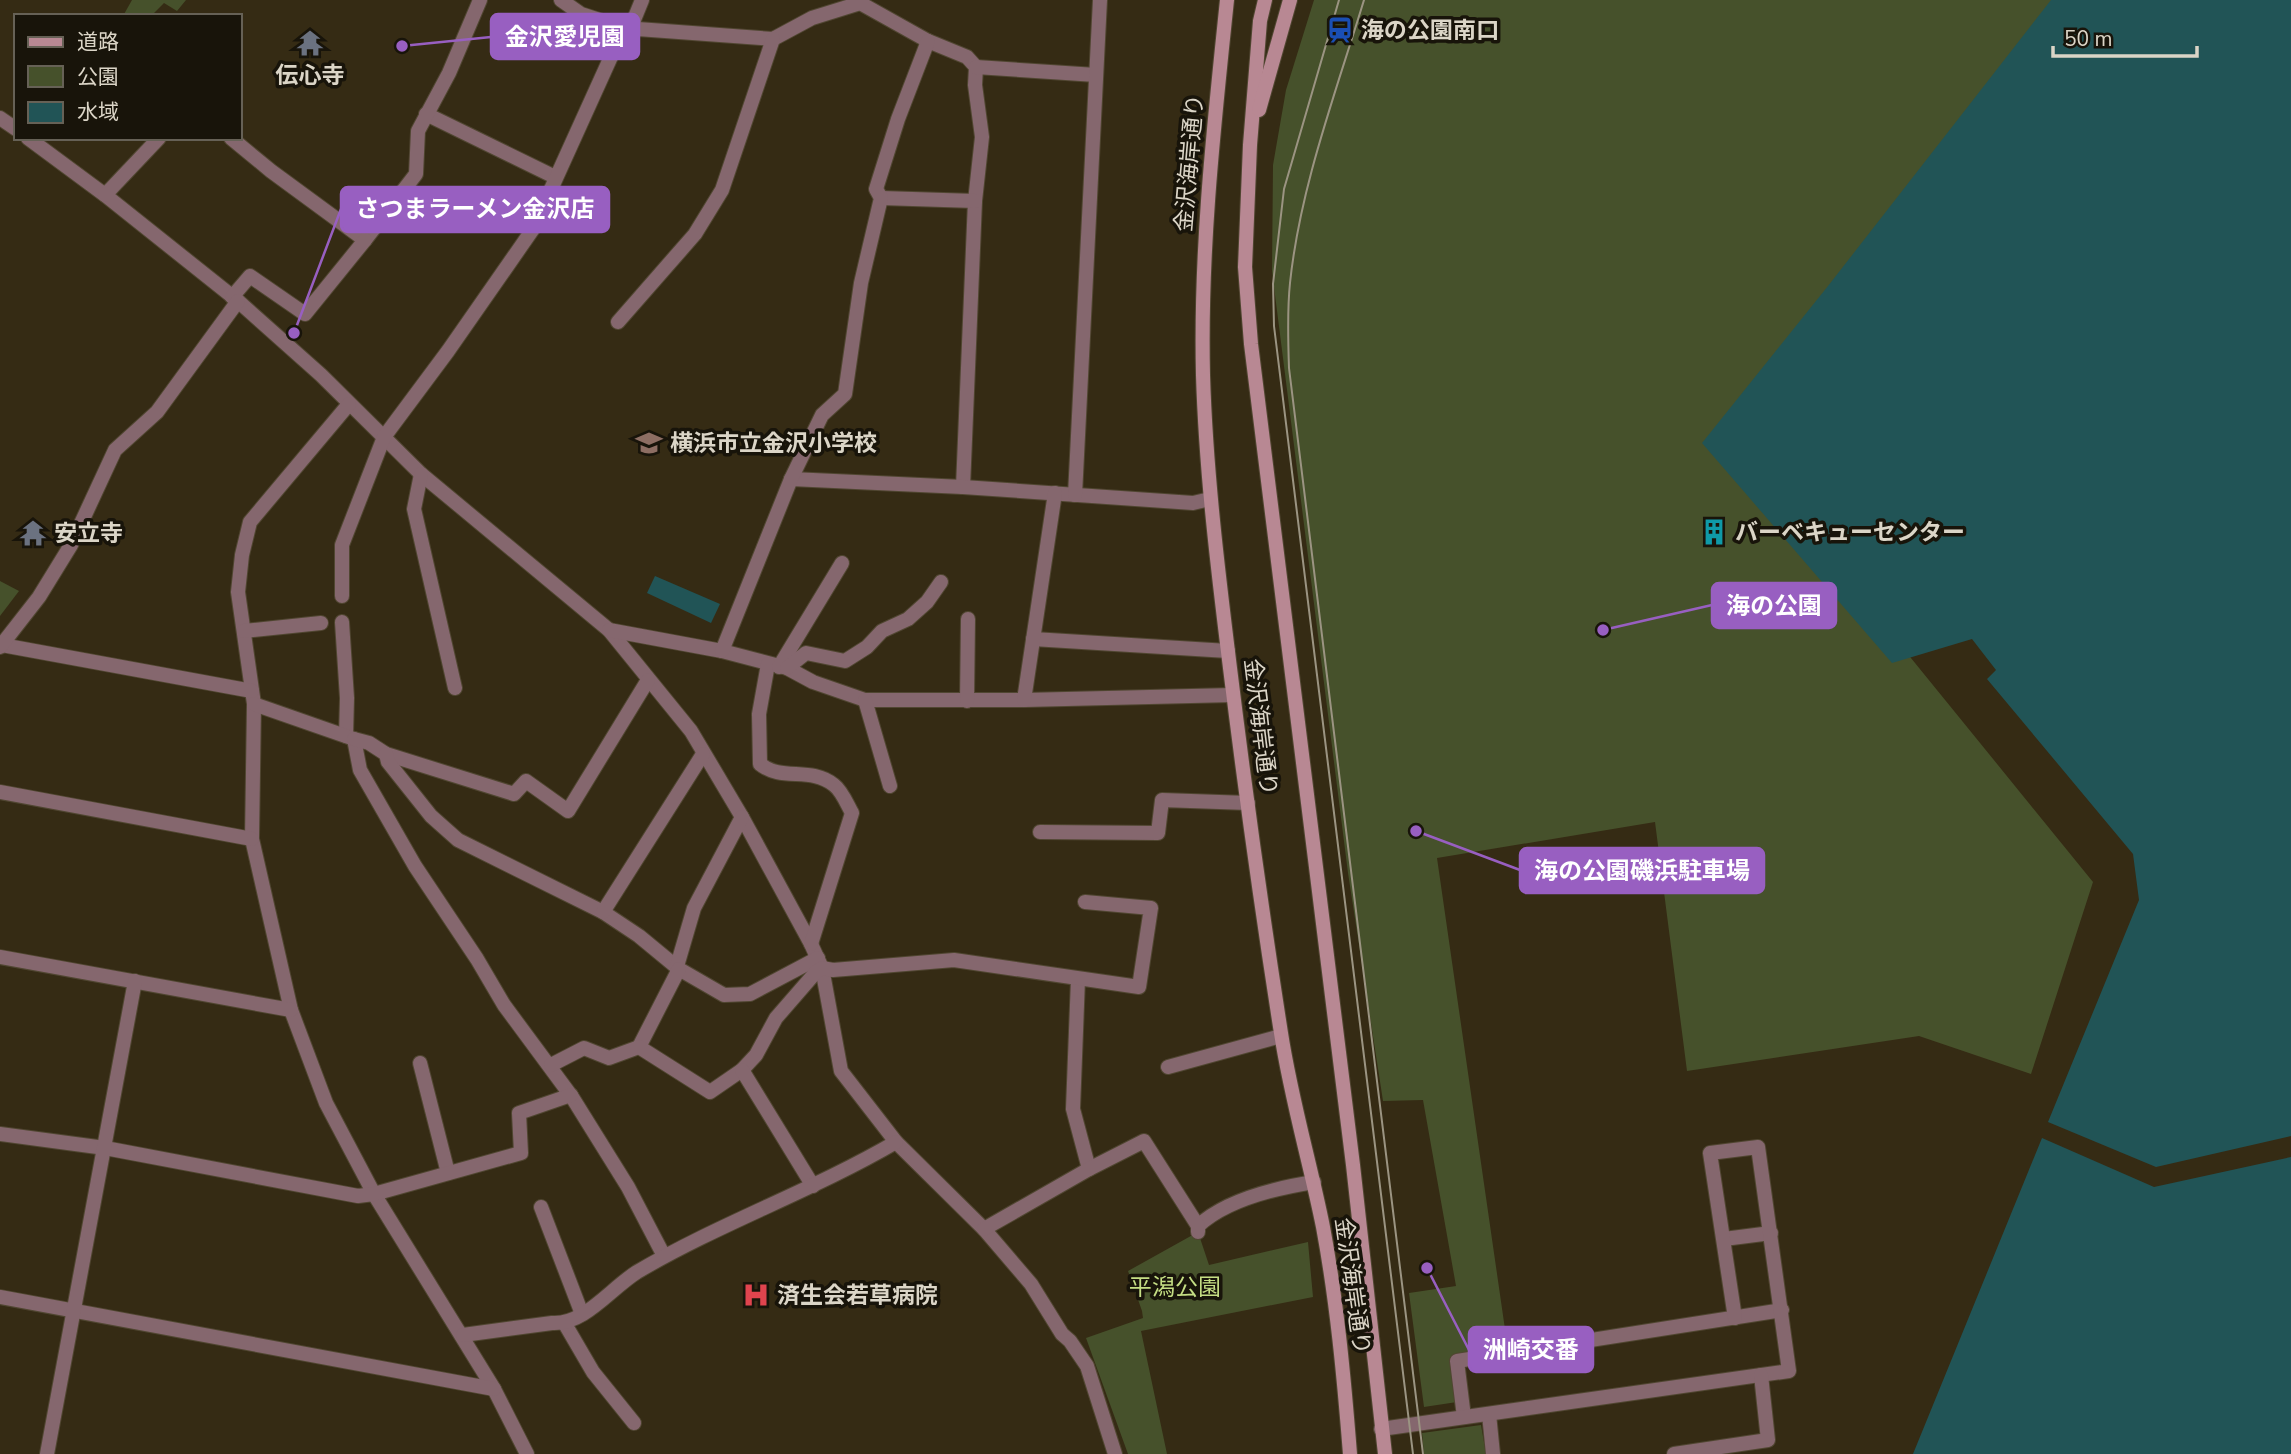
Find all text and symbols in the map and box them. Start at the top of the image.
legend [14,14,242,140]
callout: 金沢愛児園 [491,14,639,59]
scale bar [2053,14,2196,58]
station icon: 海の公園南口 [1325,15,1355,45]
place label: 海の公園南口 [1361,15,1499,46]
text: 金沢愛児園 [505,21,625,53]
text: 50 m [2064,25,2113,53]
text: 道路 [77,28,119,56]
temple icon: 伝心寺 [295,28,325,58]
place label: 伝心寺 [276,60,345,91]
text: 公園 [77,63,119,91]
street label: 金沢海岸通り [1168,93,1211,233]
text: 水域 [77,98,119,126]
callout: さつまラーメン金沢店 [341,187,609,232]
text: さつまラーメン金沢店 [355,193,595,225]
school or university icon: 横浜市立金沢小学校 [634,428,664,458]
place label: 横浜市立金沢小学校 [670,428,877,459]
building icon: バーベキューセンター [1699,517,1729,547]
place label: バーベキューセンター [1735,517,1965,548]
temple icon: 安立寺 [18,518,48,548]
place label: 安立寺 [54,518,123,549]
callout: 海の公園 [1712,583,1836,628]
text: 海の公園 [1726,590,1822,622]
street label: 金沢海岸通り [1237,657,1284,797]
callout: 海の公園磯浜駐車場 [1520,848,1764,893]
text: 海の公園磯浜駐車場 [1534,855,1750,887]
street label: 金沢海岸通り [1328,1216,1377,1357]
park label: 平潟公園 [1129,1272,1221,1303]
hospital icon: 済生会若草病院 [741,1280,771,1310]
place label: 済生会若草病院 [777,1280,938,1311]
callout: 洲崎交番 [1469,1327,1593,1372]
text: 洲崎交番 [1483,1334,1579,1366]

